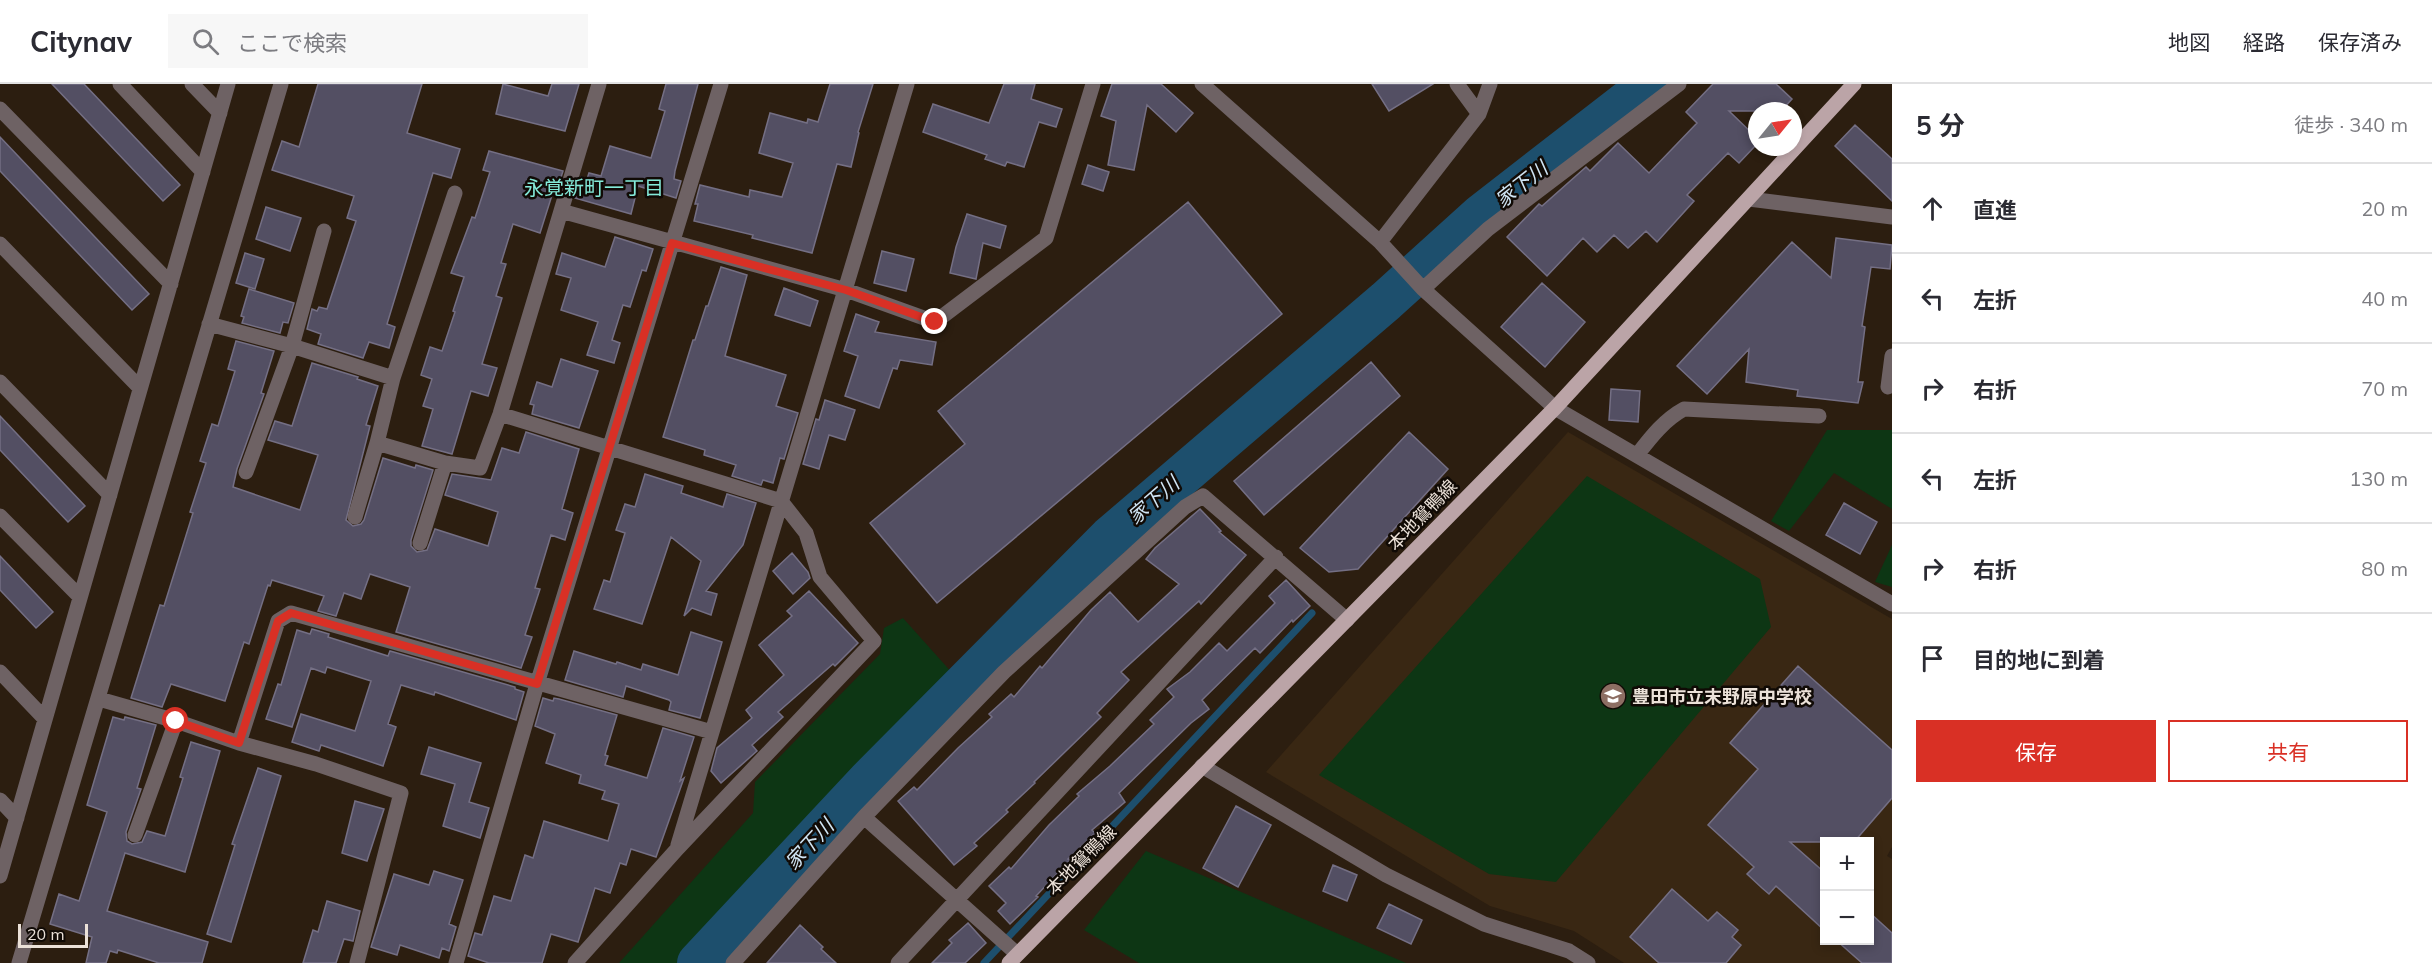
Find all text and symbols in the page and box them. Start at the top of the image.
search box [168,14,588,68]
text: Citynav [30,24,132,59]
icon: search [189,25,222,58]
text: ここで検索 [237,29,347,57]
text: 地図 [2168,29,2210,55]
text: 経路 [2243,29,2285,55]
text: 保存済み [2318,29,2402,55]
north arrow [1748,102,1802,156]
text: 5 分 [1916,109,1965,142]
text: 徒歩 · 340 m [2294,112,2408,137]
water label: 家下川 [1490,154,1554,212]
district label: 永覚新町一丁目 [524,175,664,200]
icon: ahead [1916,192,1949,225]
text: 直進 [1973,196,2017,224]
text: 20 m [2361,196,2408,221]
icon: left [1916,282,1949,315]
text: 左折 [1973,286,2017,314]
text: 40 m [2361,286,2408,311]
route end [921,308,947,334]
icon: right [1916,372,1949,405]
text: 右折 [1973,376,2017,404]
text: 70 m [2361,376,2408,401]
icon: left [1916,462,1949,495]
text: 左折 [1973,466,2017,494]
text: 130 m [2349,466,2408,491]
water label: 家下川 [1122,470,1185,529]
street label: 本地鴛鴨線 [1382,475,1462,555]
icon: right [1916,552,1949,585]
text: 右折 [1973,556,2017,584]
text: 80 m [2361,556,2408,581]
icon: arrive [1916,642,1949,675]
text: 目的地に到着 [1973,646,2105,674]
school or university icon: 豊田市立末野原中学校 [1598,681,1628,711]
place label: 豊田市立末野原中学校 [1632,685,1812,708]
route start [162,707,188,733]
button: 保存 [1916,720,2156,782]
button: 共有 [2168,720,2408,782]
water label: 家下川 [779,812,840,874]
street label: 本地鴛鴨線 [1041,820,1121,900]
map controls [1820,837,1874,945]
button: + [1820,837,1874,891]
button: − [1820,891,1874,945]
scale bar [18,921,88,948]
text: 20 m [27,924,64,944]

